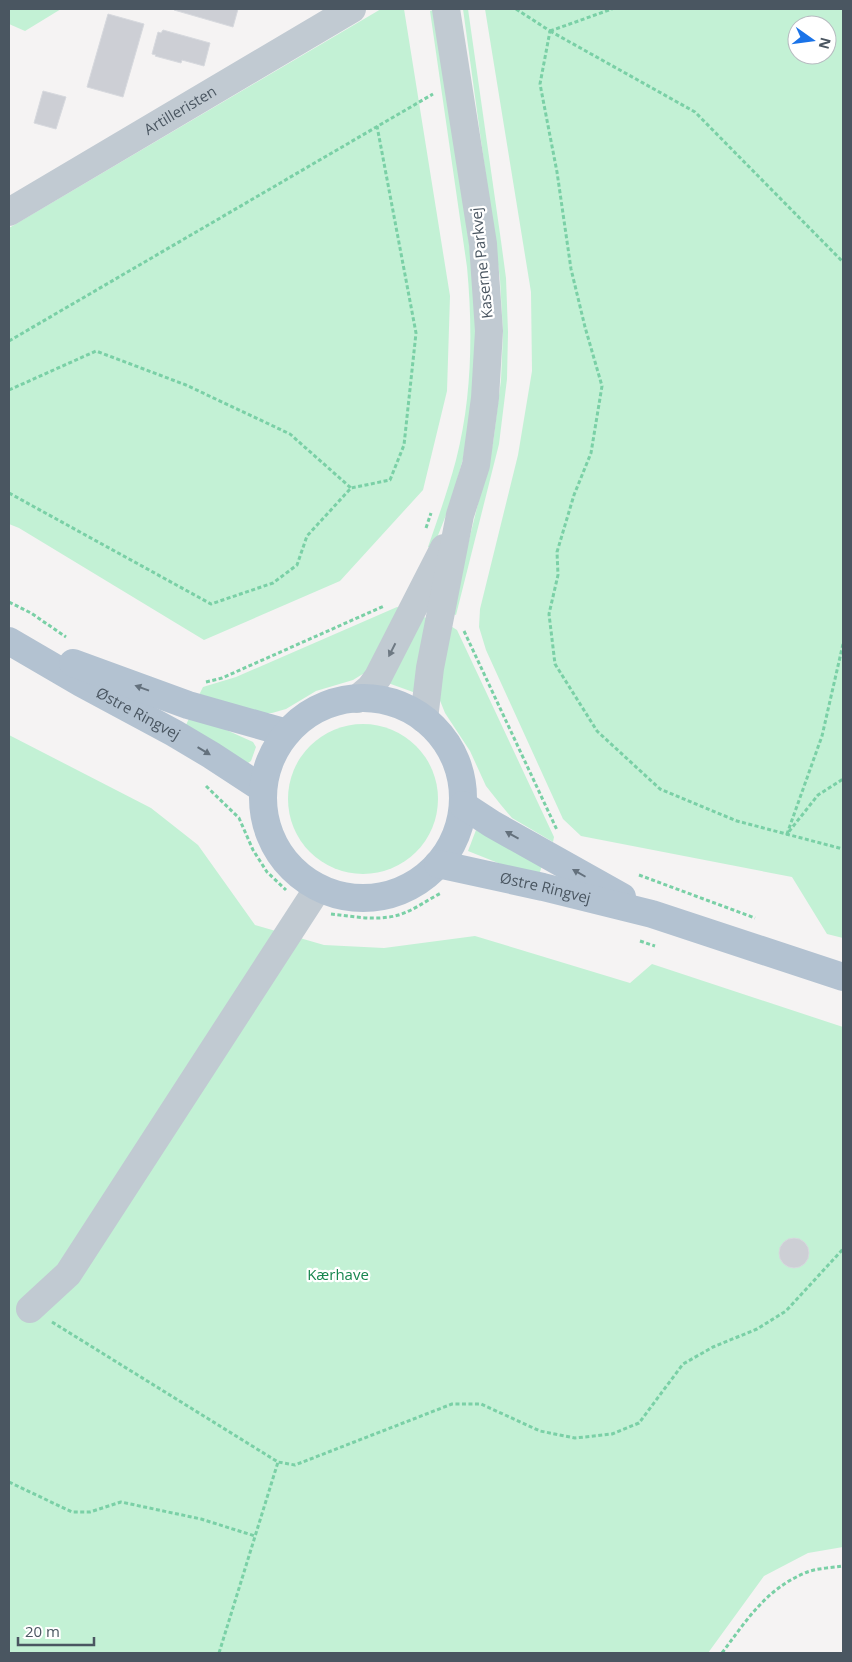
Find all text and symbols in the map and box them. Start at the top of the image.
north arrow [787,15,837,65]
text: N [815,35,836,51]
street label: Artilleristen [140,81,220,139]
street label: Kaserne Parkvej [465,206,497,320]
one-way arrow [388,642,396,657]
street label: Østre Ringvej [93,682,184,744]
one-way arrow [134,684,149,692]
one-way arrow [197,746,210,755]
one-way arrow [505,831,519,839]
street label: Østre Ringvej [498,867,593,907]
one-way arrow [572,868,586,877]
park label: Kærhave [307,1264,369,1284]
scale bar [18,1614,94,1646]
text: 20 m [25,1621,60,1641]

